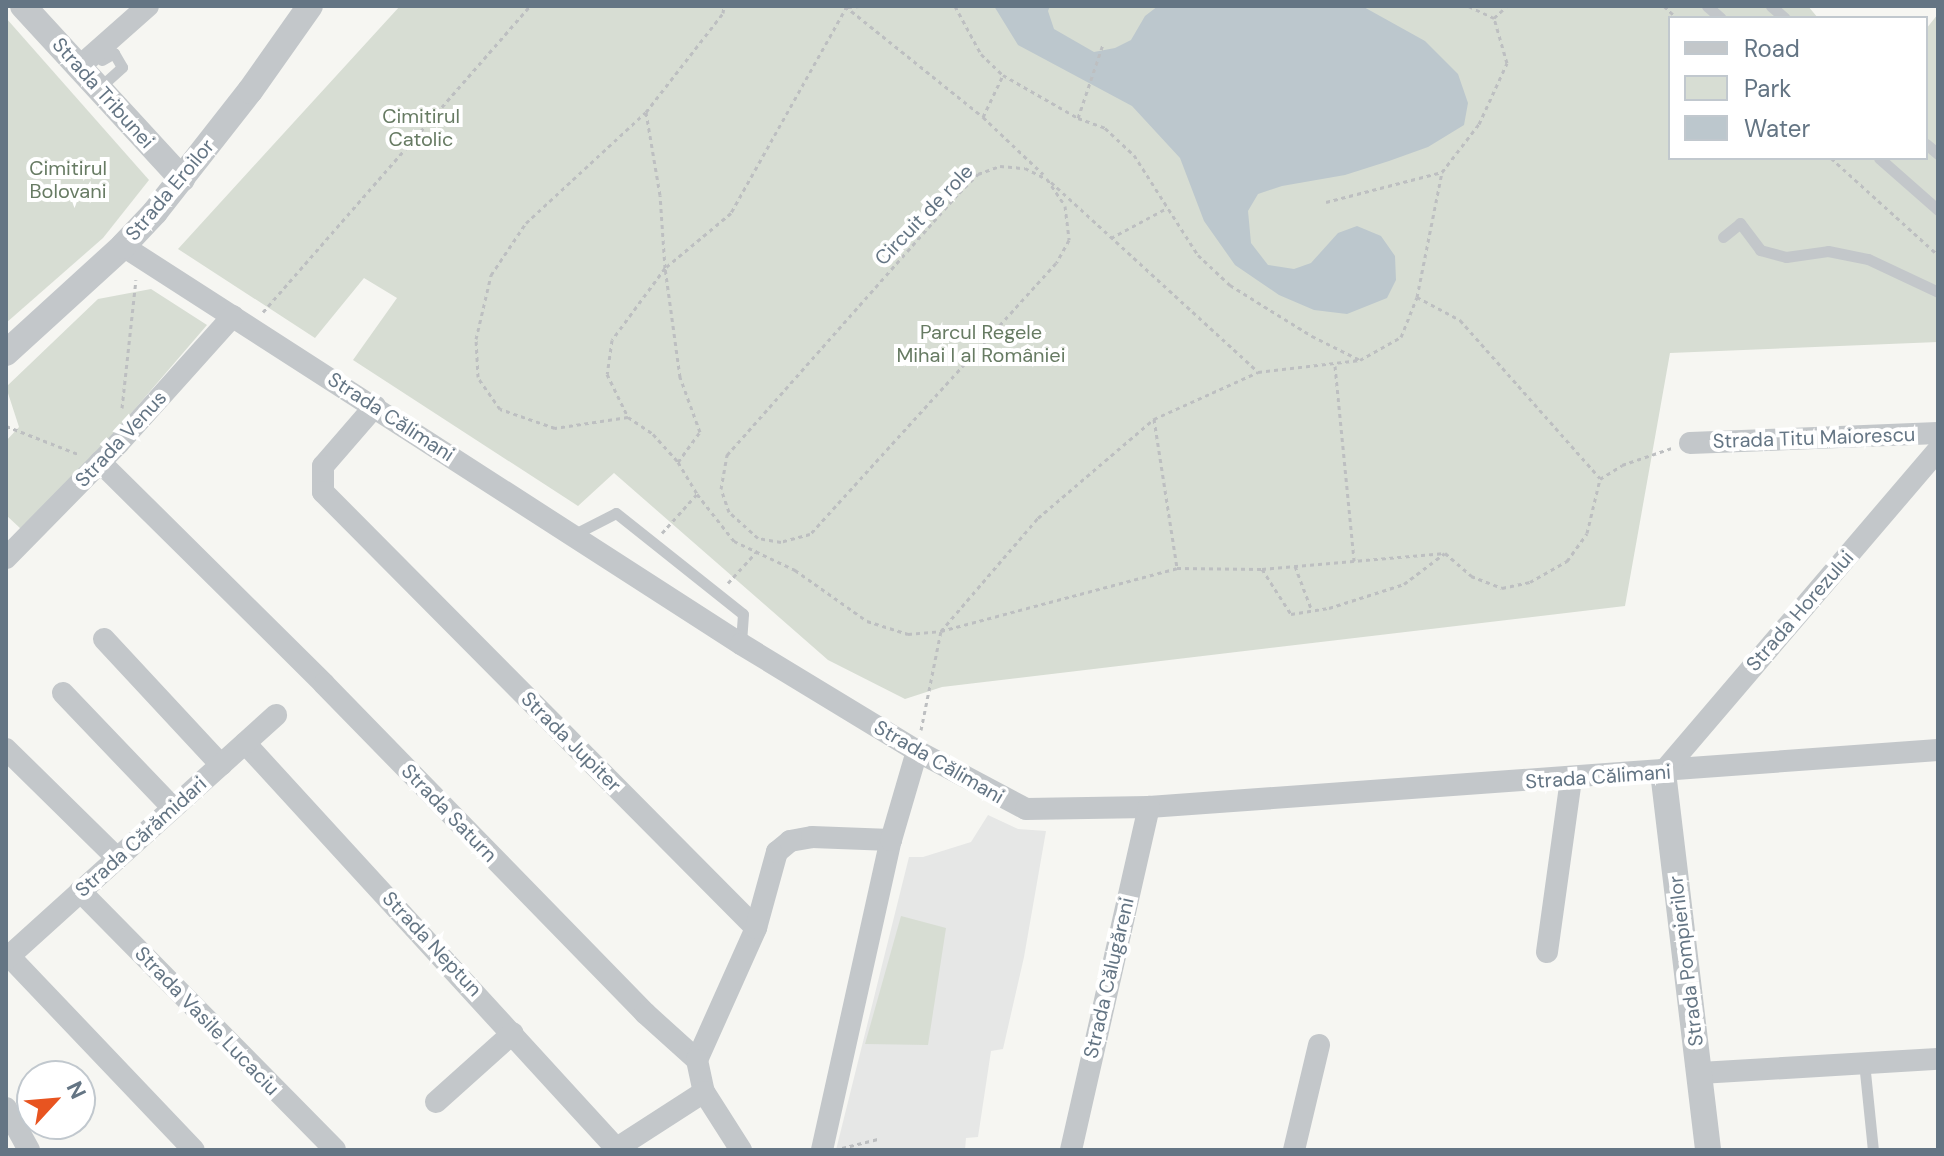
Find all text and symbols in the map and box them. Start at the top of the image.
legend [1668,16,1928,160]
street label: Strada Tribunei [47,33,159,153]
text: Road [1744,33,1800,64]
text: Park [1744,73,1791,104]
park label: Cimitirul Catolic [382,104,460,151]
text: Water [1744,113,1810,144]
street label: Strada Eroilor [121,134,219,246]
park label: Cimitirul Bolovani [29,157,107,204]
street label: Circuit de role [870,160,978,270]
park label: Parcul Regele Mihai I al României [896,320,1066,367]
street label: Strada Călimani [323,367,459,467]
street label: Strada Venus [70,386,172,492]
street label: Strada Titu Maiorescu [1712,422,1916,454]
street label: Strada Horezului [1741,546,1859,676]
street label: Strada Jupiter [516,687,626,797]
street label: Strada Călimani [870,715,1008,809]
street label: Strada Saturn [396,759,502,867]
street label: Strada Călimani [1524,760,1672,794]
street label: Strada Cărămidari [70,772,212,902]
street label: Strada Pompierilor [1664,874,1708,1048]
street label: Strada Neptun [377,887,487,1001]
street label: Strada Călugăreni [1079,895,1139,1061]
street label: Strada Vasile Lucaciu [130,942,284,1100]
north arrow [16,1060,96,1140]
text: N [60,1077,93,1104]

